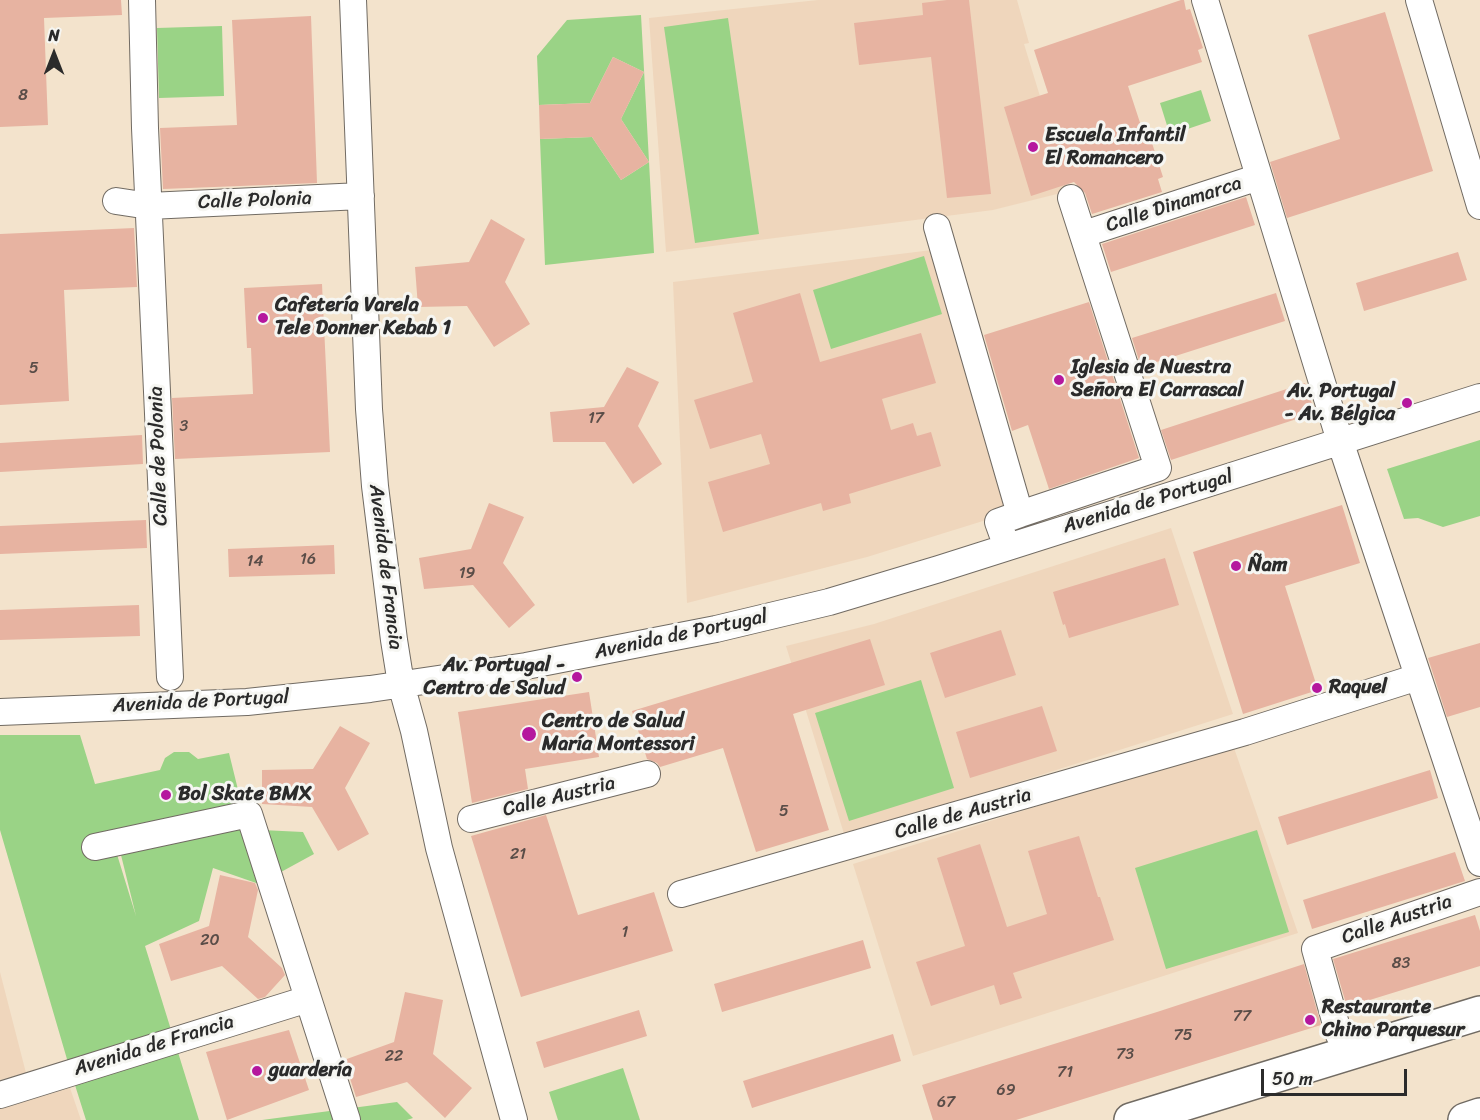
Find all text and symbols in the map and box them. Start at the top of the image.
text: N [48,21,60,50]
north arrow [24,24,84,84]
house number: 8 [18,86,28,106]
place label: Escuela Infantil El Romancero [1045,124,1185,171]
marker: Escuela Infantil El Romancero [1026,140,1040,154]
street label: Calle Dinamarca [1103,172,1245,238]
street label: Calle Polonia [198,187,312,215]
place label: Cafetería Varela Tele Donner Kebab 1 [275,294,451,341]
marker: Cafetería Varela Tele Donner Kebab 1 [256,311,270,325]
place label: Iglesia de Nuestra Señora El Carrascal [1071,356,1243,403]
house number: 5 [29,359,39,379]
marker: Iglesia de Nuestra Señora El Carrascal [1052,373,1066,387]
place label: Av. Portugal - Av. Bélgica [1284,380,1395,427]
street label: Calle de Polonia [145,386,173,526]
marker: Av. Portugal - Av. Bélgica [1400,396,1414,410]
house number: 17 [588,409,604,429]
house number: 3 [180,417,188,437]
street label: Avenida de Portugal [1060,465,1236,539]
street label: Avenida de Francia [363,483,407,651]
house number: 16 [300,550,316,570]
house number: 14 [247,552,263,572]
place label: Ñam [1248,554,1287,578]
marker: Ñam [1229,559,1243,573]
house number: 19 [459,564,475,584]
street label: Avenida de Portugal [592,605,770,665]
place label: Av. Portugal - Centro de Salud [424,654,565,701]
marker: Av. Portugal - Centro de Salud [570,670,584,684]
place label: Raquel [1329,676,1387,700]
marker: Raquel [1310,681,1324,695]
street label: Avenida de Portugal [112,685,290,719]
place label: Centro de Salud María Montessori [542,710,695,757]
marker: Centro de Salud María Montessori [520,725,538,743]
street label: Calle Austria [500,771,618,823]
place label: Bol Skate BMX [178,783,312,807]
street label: Calle de Austria [892,783,1034,845]
marker: Bol Skate BMX [159,788,173,802]
house number: 5 [779,802,789,822]
house number: 21 [510,845,526,865]
street label: Calle Austria [1339,890,1455,950]
house number: 1 [622,923,628,943]
house number: 20 [200,931,220,951]
house number: 83 [1392,954,1410,974]
place label: Restaurante Chino Parquesur [1322,996,1464,1043]
house number: 77 [1233,1007,1251,1027]
street label: Avenida de Francia [71,1010,237,1082]
marker: Restaurante Chino Parquesur [1303,1013,1317,1027]
house number: 75 [1174,1026,1192,1046]
house number: 73 [1116,1045,1134,1065]
house number: 22 [385,1047,403,1067]
scale bar [1264,1057,1410,1095]
place label: guardería [269,1059,352,1083]
house number: 71 [1057,1063,1073,1083]
text: 50 m [1272,1063,1313,1095]
marker: guardería [250,1064,264,1078]
house number: 69 [997,1081,1015,1101]
house number: 67 [937,1093,955,1113]

